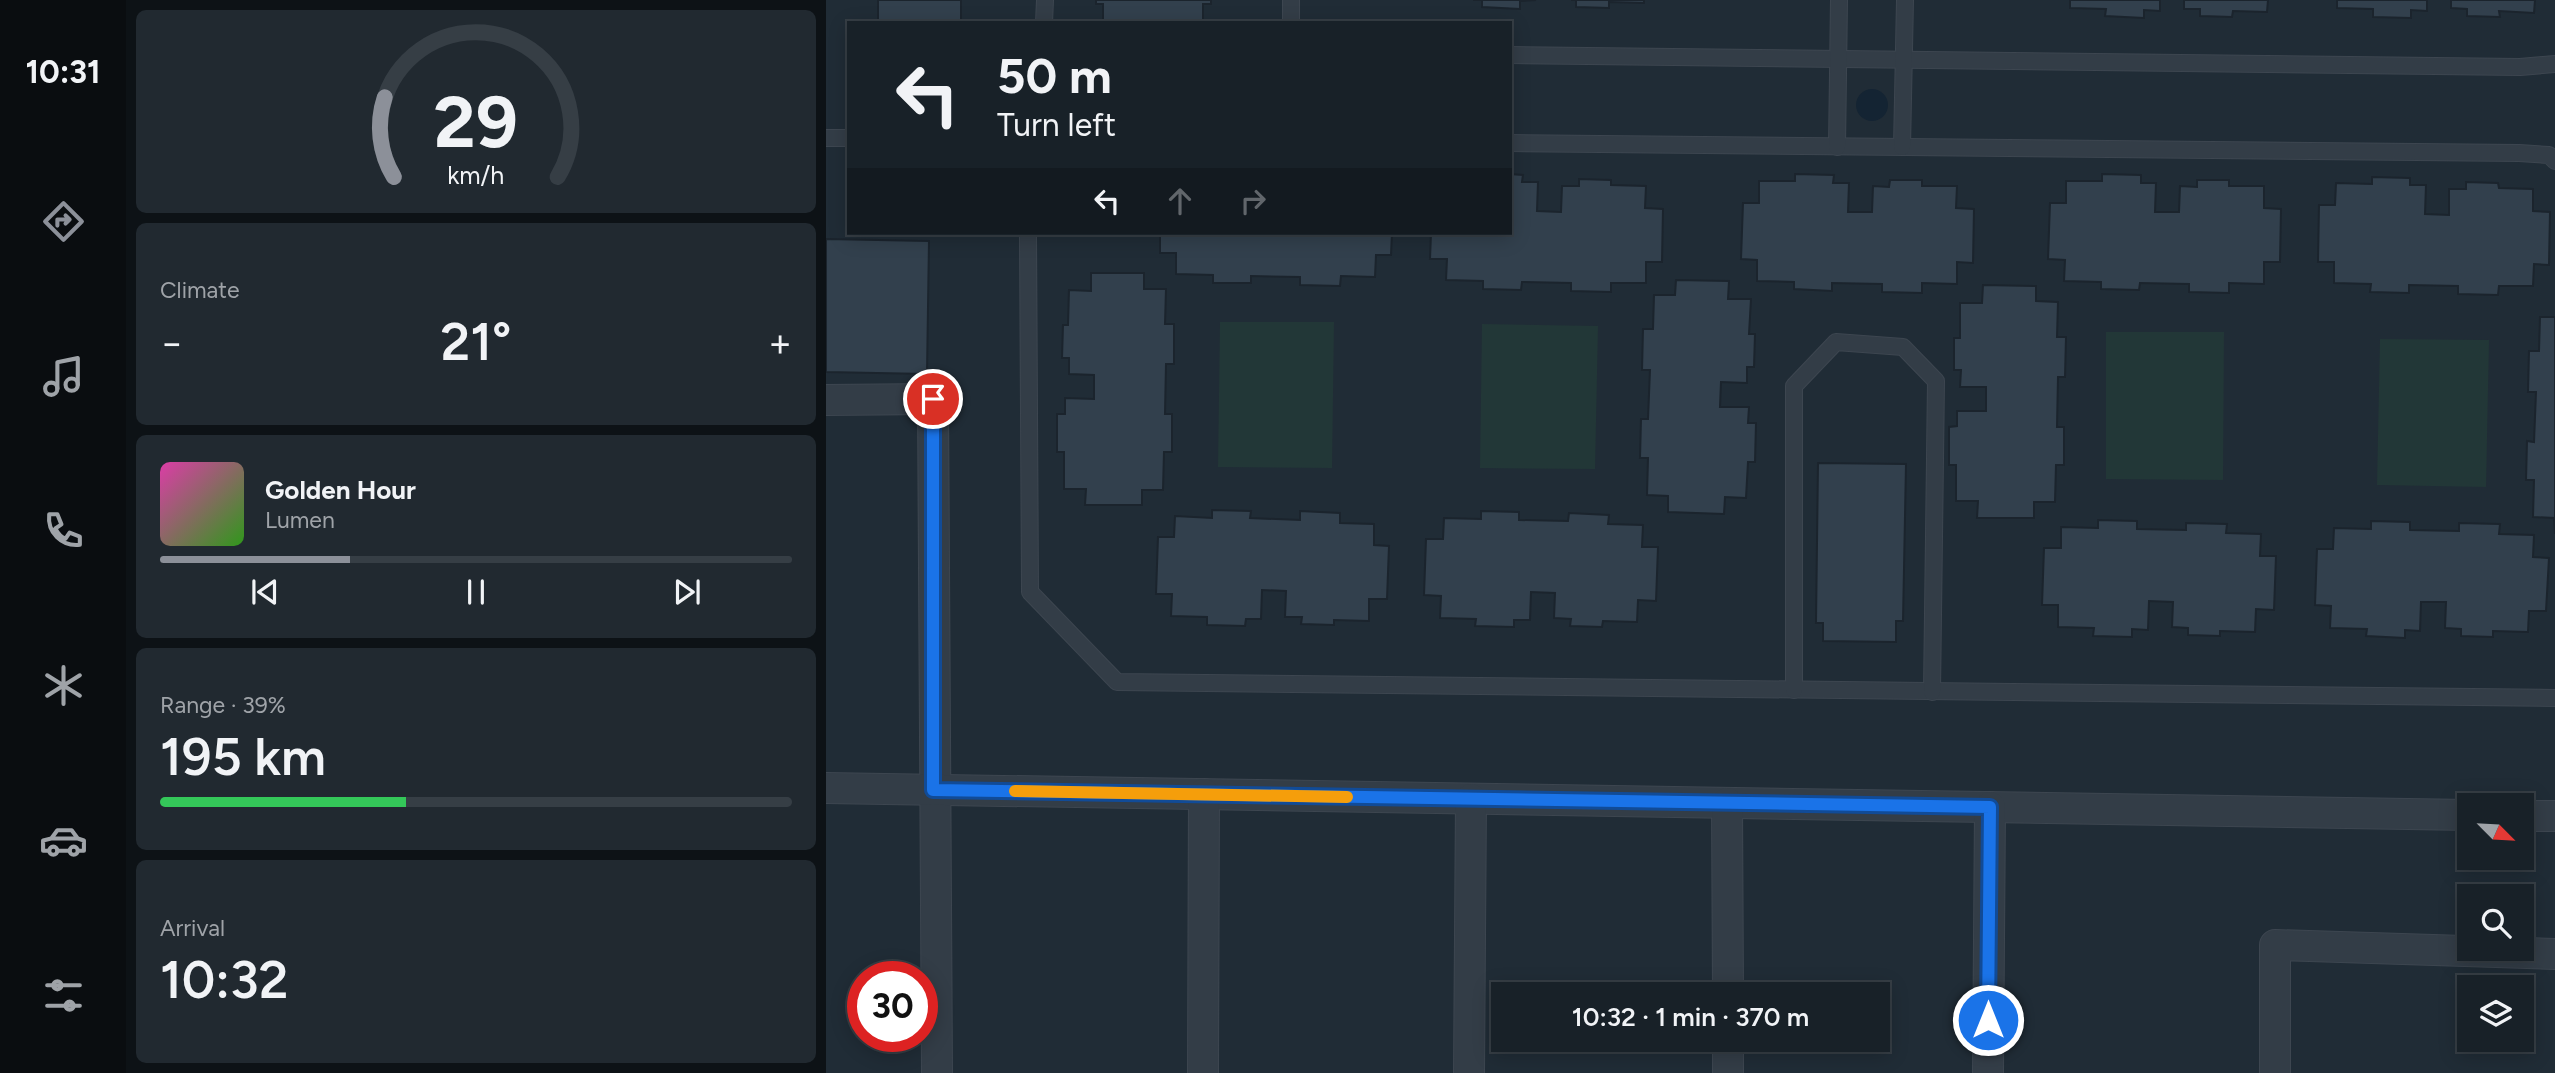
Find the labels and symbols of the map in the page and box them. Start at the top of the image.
pin [903,369,963,429]
north arrow [2457,793,2534,870]
speed limit sign: 30 [847,961,938,1052]
position arrow [1951,983,2025,1057]

